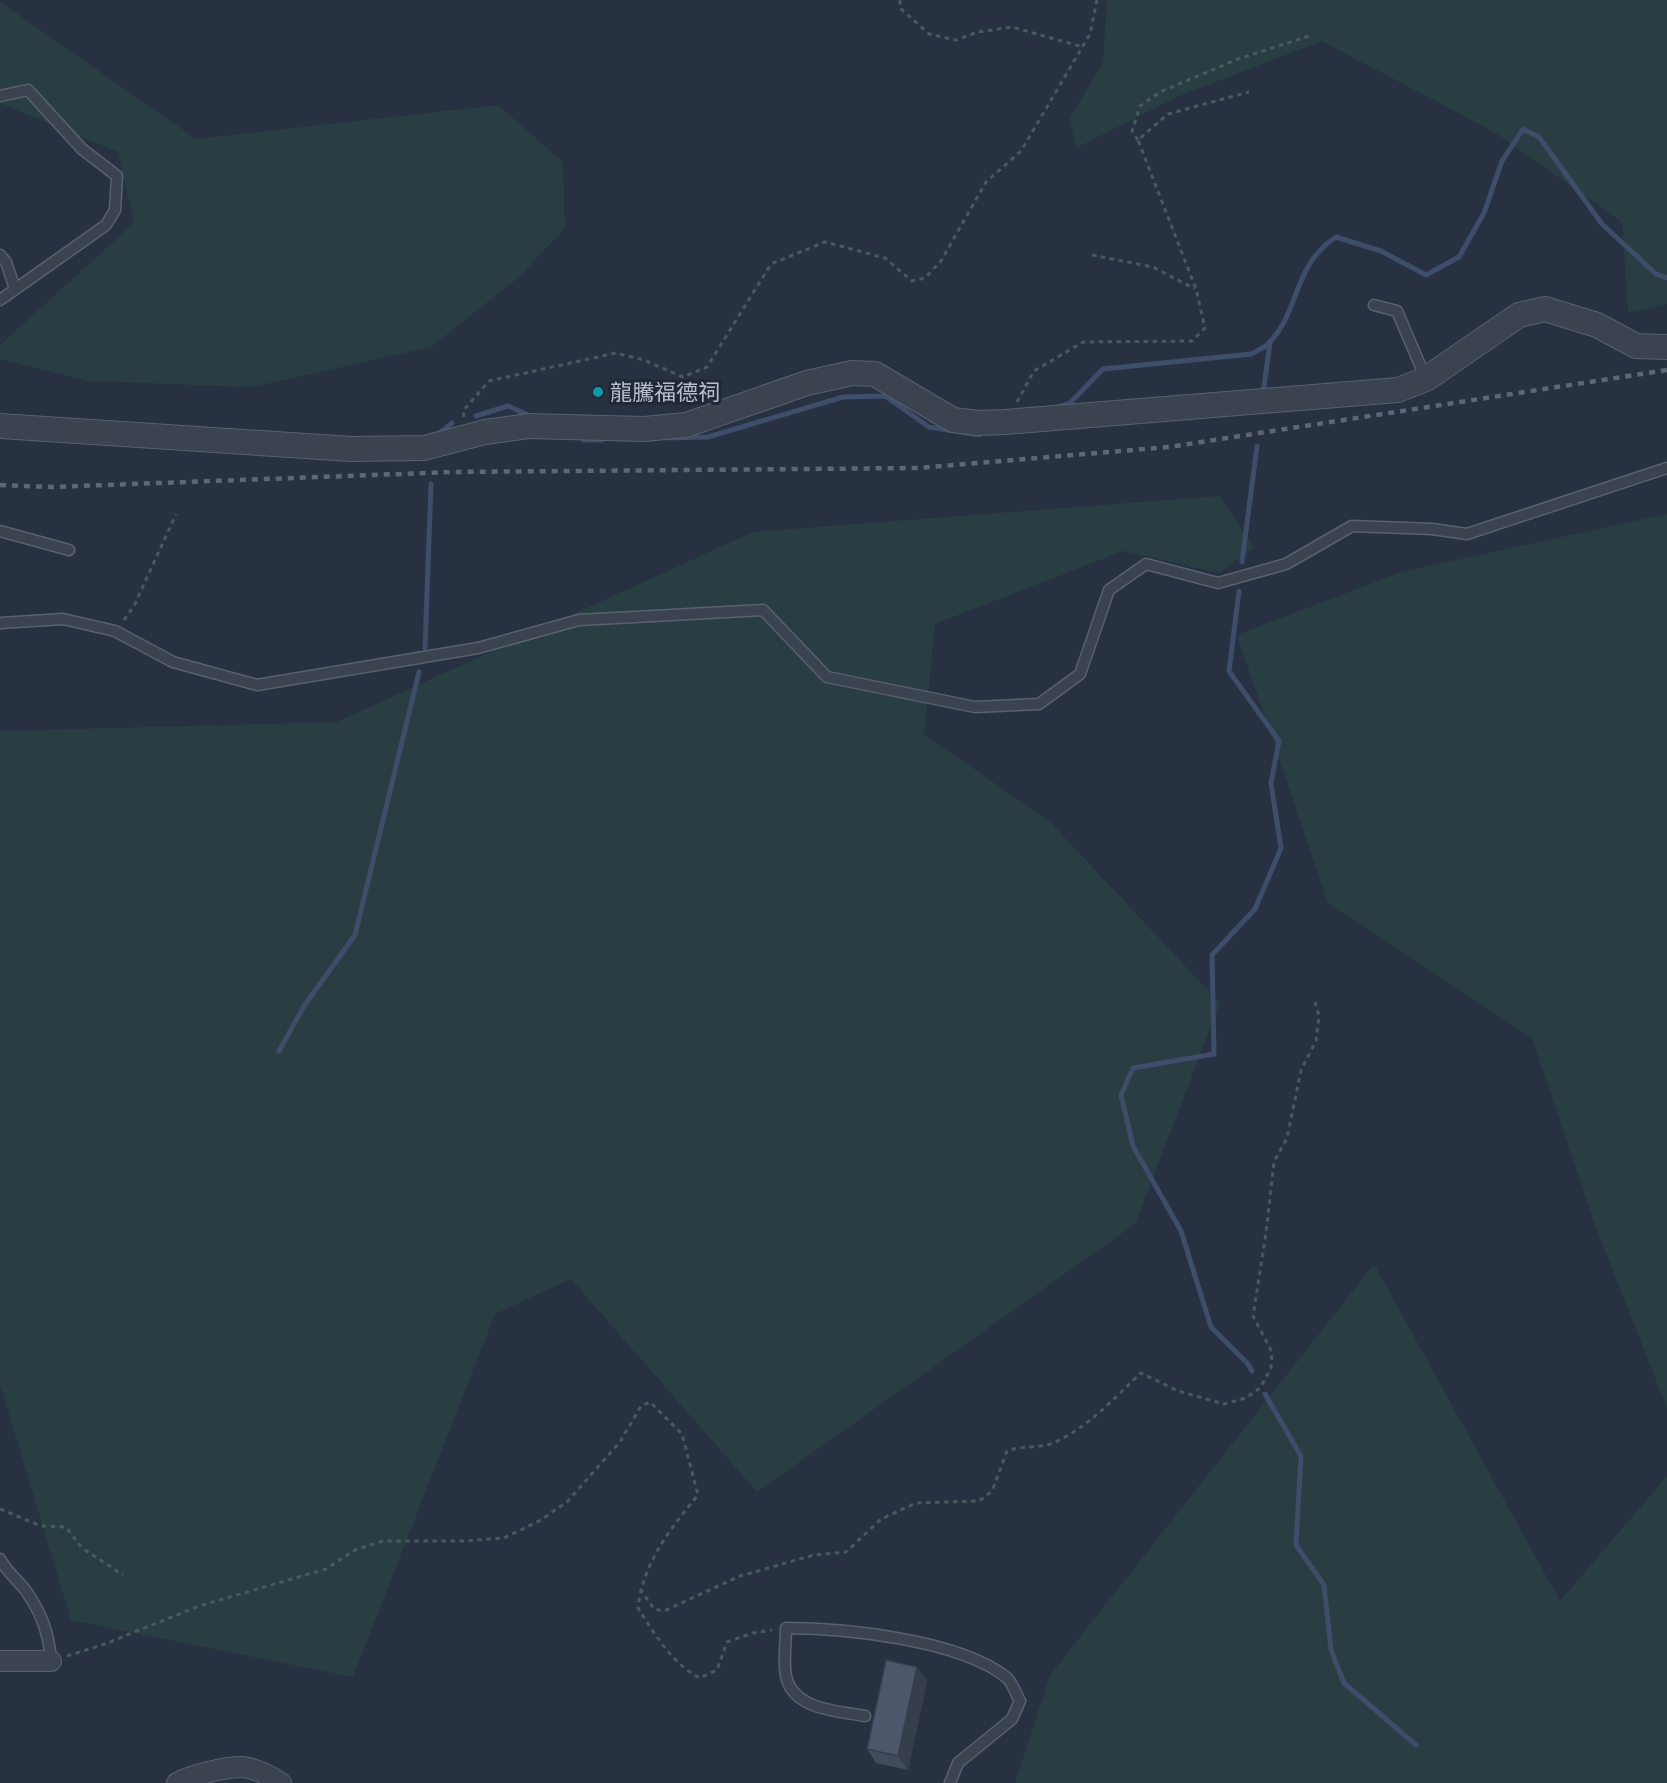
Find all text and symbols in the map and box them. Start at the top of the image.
place label: 龍騰福德祠 [610,379,720,406]
marker: 龍騰福德祠 [591,385,605,399]

